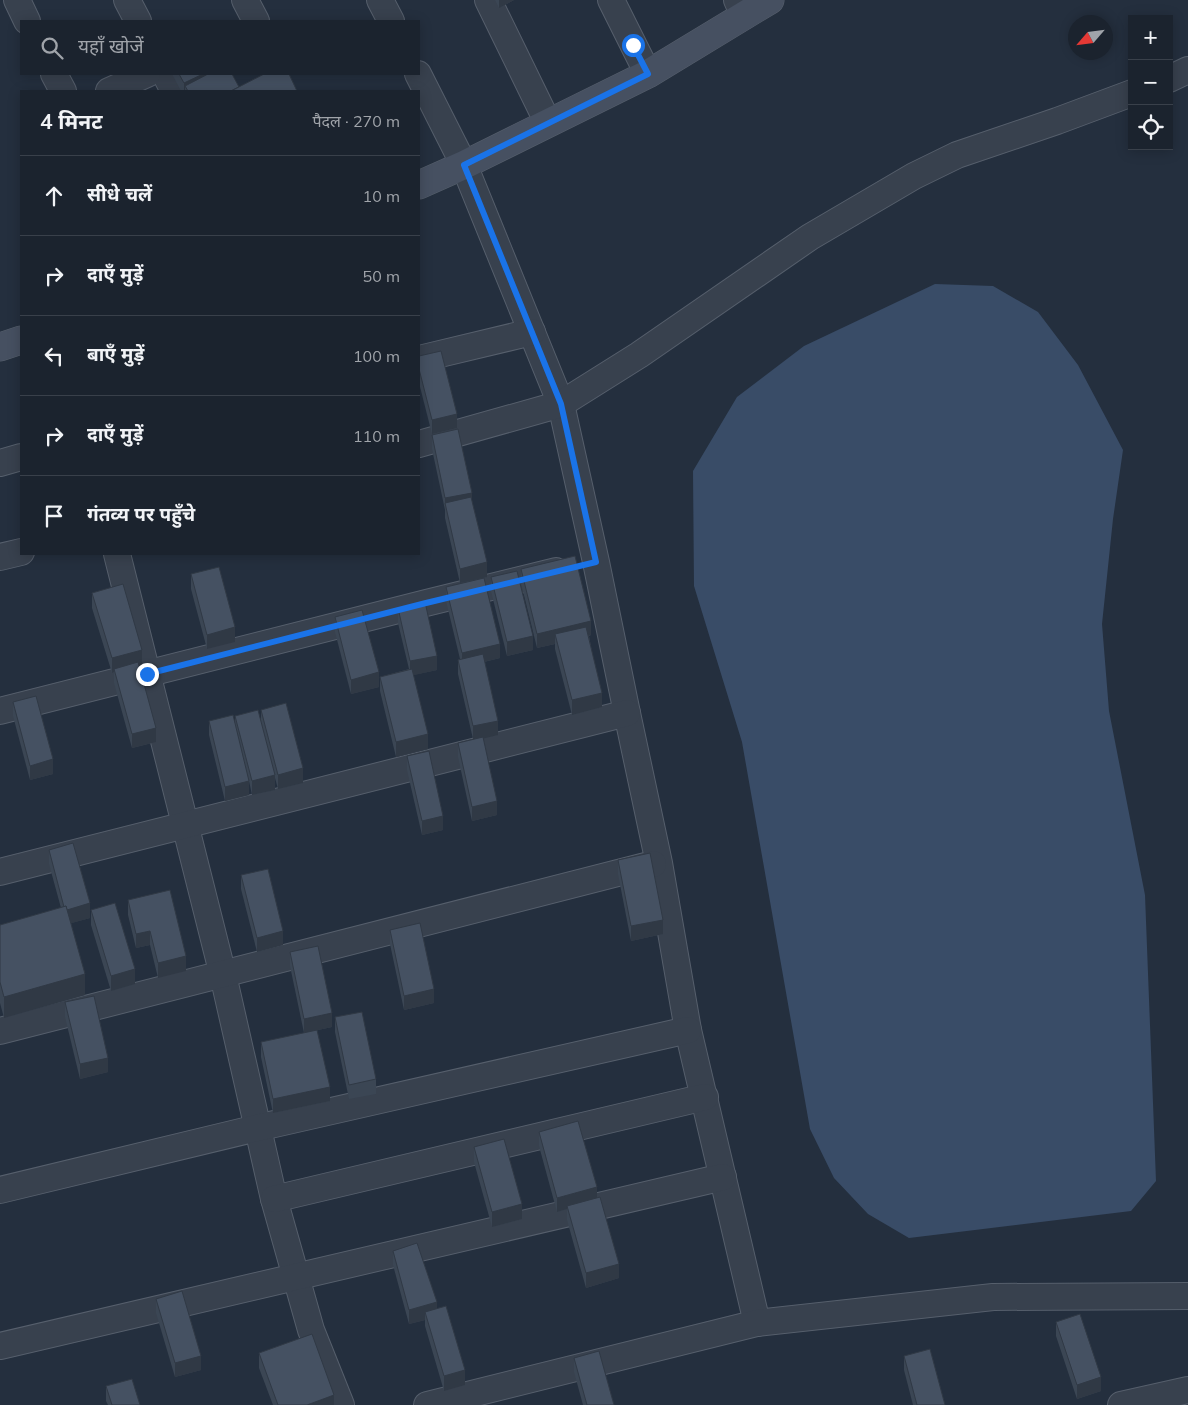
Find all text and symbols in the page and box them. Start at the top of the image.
north arrow [1068,15,1113,60]
map controls [1128,15,1173,150]
button: + [1128,15,1173,60]
search box [20,20,420,75]
icon: search [38,34,66,62]
text: यहाँ खोजें [78,34,144,58]
route start [622,34,645,57]
button: − [1128,60,1173,105]
button: locate [1128,105,1173,150]
text: 4 मिनट [40,108,102,134]
text: पैदल · 270 m [312,111,400,131]
icon: ahead [40,182,68,210]
text: सीधे चलें [87,182,152,206]
text: 10 m [363,186,400,206]
icon: right [40,262,68,290]
text: दाएँ मुड़ें [87,262,143,286]
text: 50 m [363,266,400,286]
icon: left [40,342,68,370]
text: बाएँ मुड़ें [87,342,144,366]
text: 100 m [353,346,400,366]
icon: right [40,422,68,450]
text: दाएँ मुड़ें [87,422,143,446]
text: 110 m [353,426,400,446]
icon: arrive [40,502,68,530]
text: गंतव्य पर पहुँचे [87,502,195,526]
route end [136,663,159,686]

